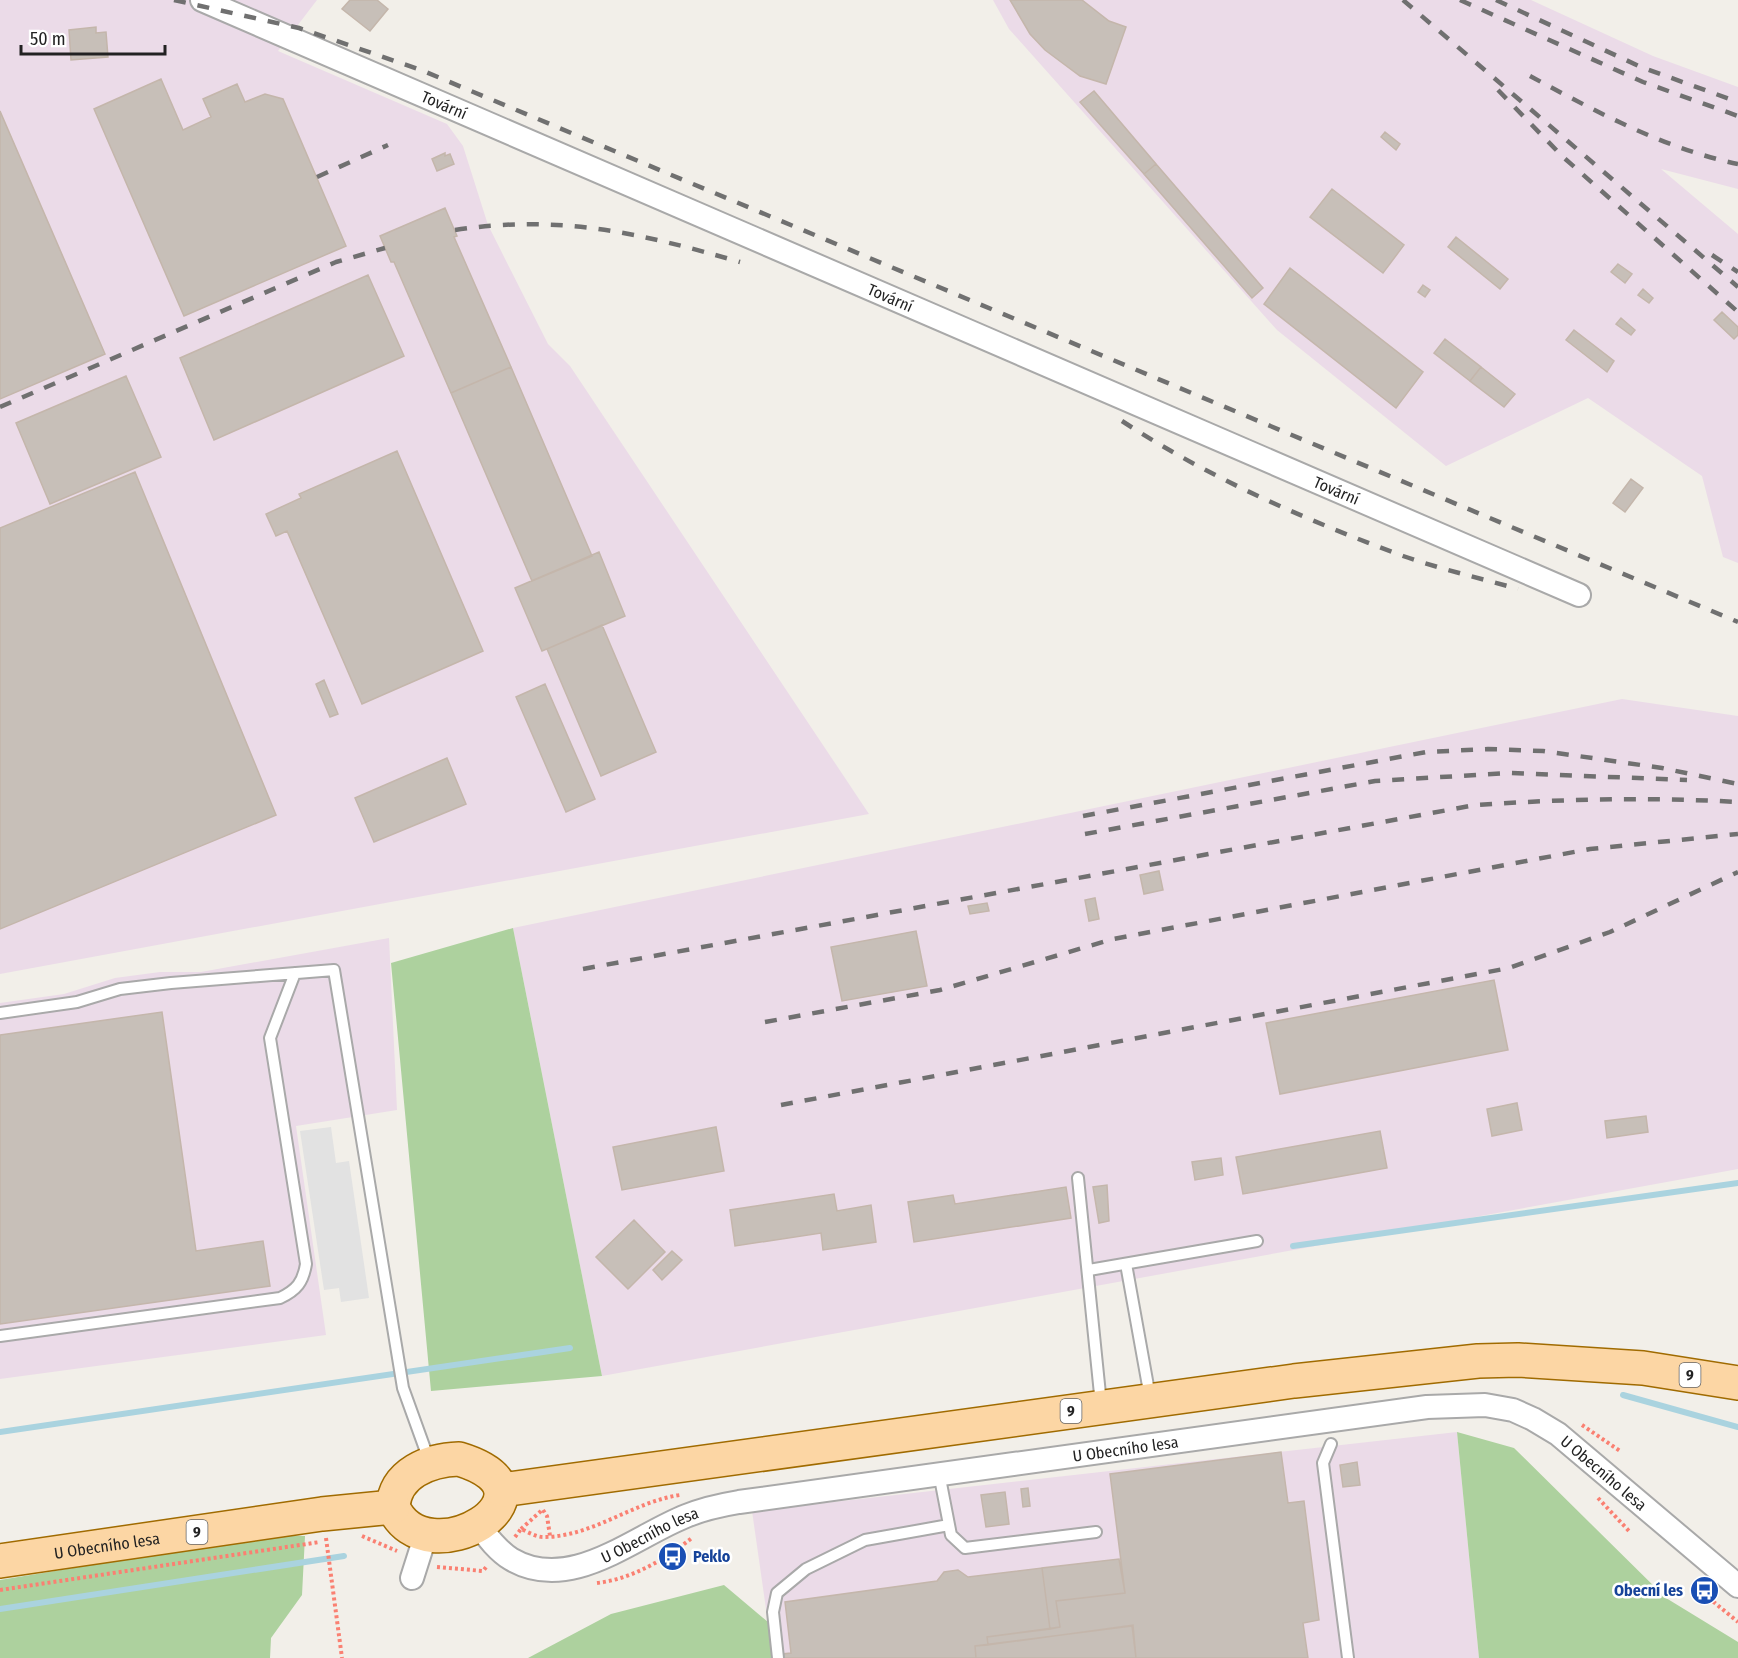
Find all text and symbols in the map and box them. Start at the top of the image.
scale bar [21,18,165,56]
text: 50 m [30,28,66,50]
street label: Tovární [418,87,470,123]
street label: Tovární [865,280,916,316]
street label: Tovární [1311,473,1362,509]
road number: 9 [1680,1363,1700,1387]
road number: 9 [1060,1399,1082,1423]
street label: U Obecního lesa [1072,1432,1180,1466]
street label: U Obecního lesa [1557,1432,1650,1515]
street label: U Obecního lesa [598,1503,701,1567]
road number: 9 [186,1520,208,1544]
street label: U Obecního lesa [53,1529,161,1563]
bus stop icon: Peklo [656,1540,688,1572]
place label: Peklo [693,1547,731,1566]
bus stop icon: Obecní les [1688,1574,1720,1606]
place label: Obecní les [1614,1581,1683,1600]

